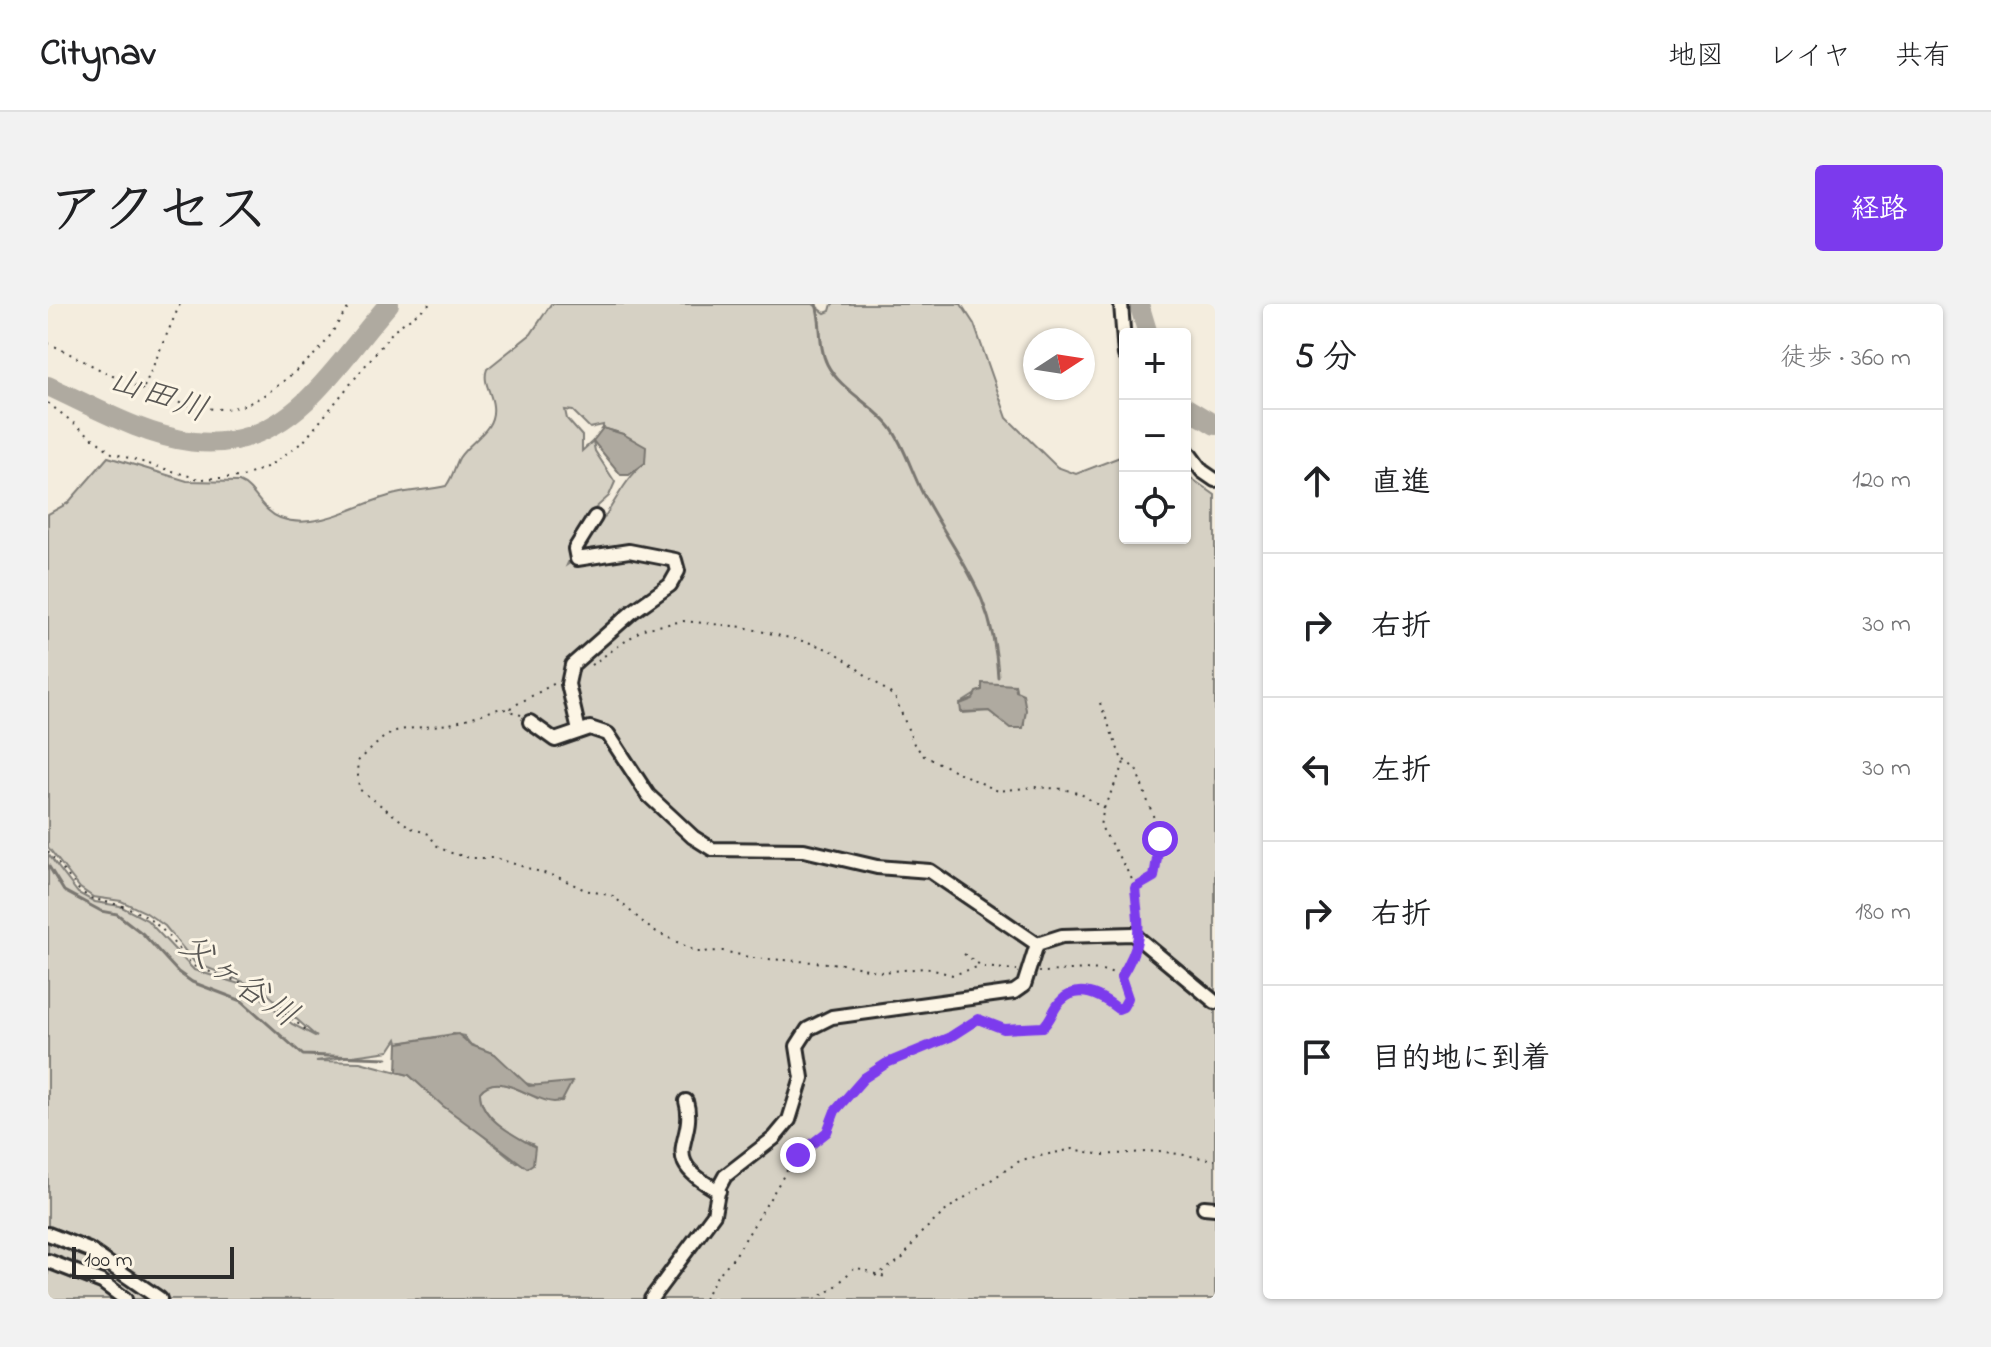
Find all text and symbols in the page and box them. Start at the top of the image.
text: Citynav [40,27,156,83]
text: 地図 [1668,37,1724,78]
text: レイヤ [1768,37,1851,78]
text: 共有 [1895,37,1951,78]
button: 経路 [1815,165,1943,251]
text: アクセス [48,173,269,254]
north arrow [1023,328,1095,400]
map controls [1119,328,1191,544]
button: + [1119,328,1191,400]
text: 5 分 [1295,334,1357,384]
text: 徒歩 · 360 m [1780,340,1911,378]
water label: 山田川 [101,357,214,437]
button: − [1119,400,1191,472]
icon: ahead [1295,459,1339,503]
text: 直進 [1371,462,1431,506]
text: 120 m [1852,462,1911,500]
button: locate [1119,472,1191,544]
icon: right [1295,603,1339,647]
text: 右折 [1371,606,1431,650]
text: 30 m [1862,606,1911,644]
icon: left [1295,747,1339,791]
text: 左折 [1371,750,1431,794]
text: 30 m [1862,750,1911,788]
route start [1142,821,1178,857]
icon: right [1295,891,1339,935]
text: 右折 [1371,894,1431,938]
text: 180 m [1855,894,1911,932]
water label: 父ヶ谷川 [168,923,308,1042]
icon: arrive [1295,1035,1339,1079]
text: 目的地に到着 [1371,1038,1551,1082]
route end [780,1137,816,1173]
scale bar [72,1243,234,1279]
text: 100 m [84,1245,133,1277]

